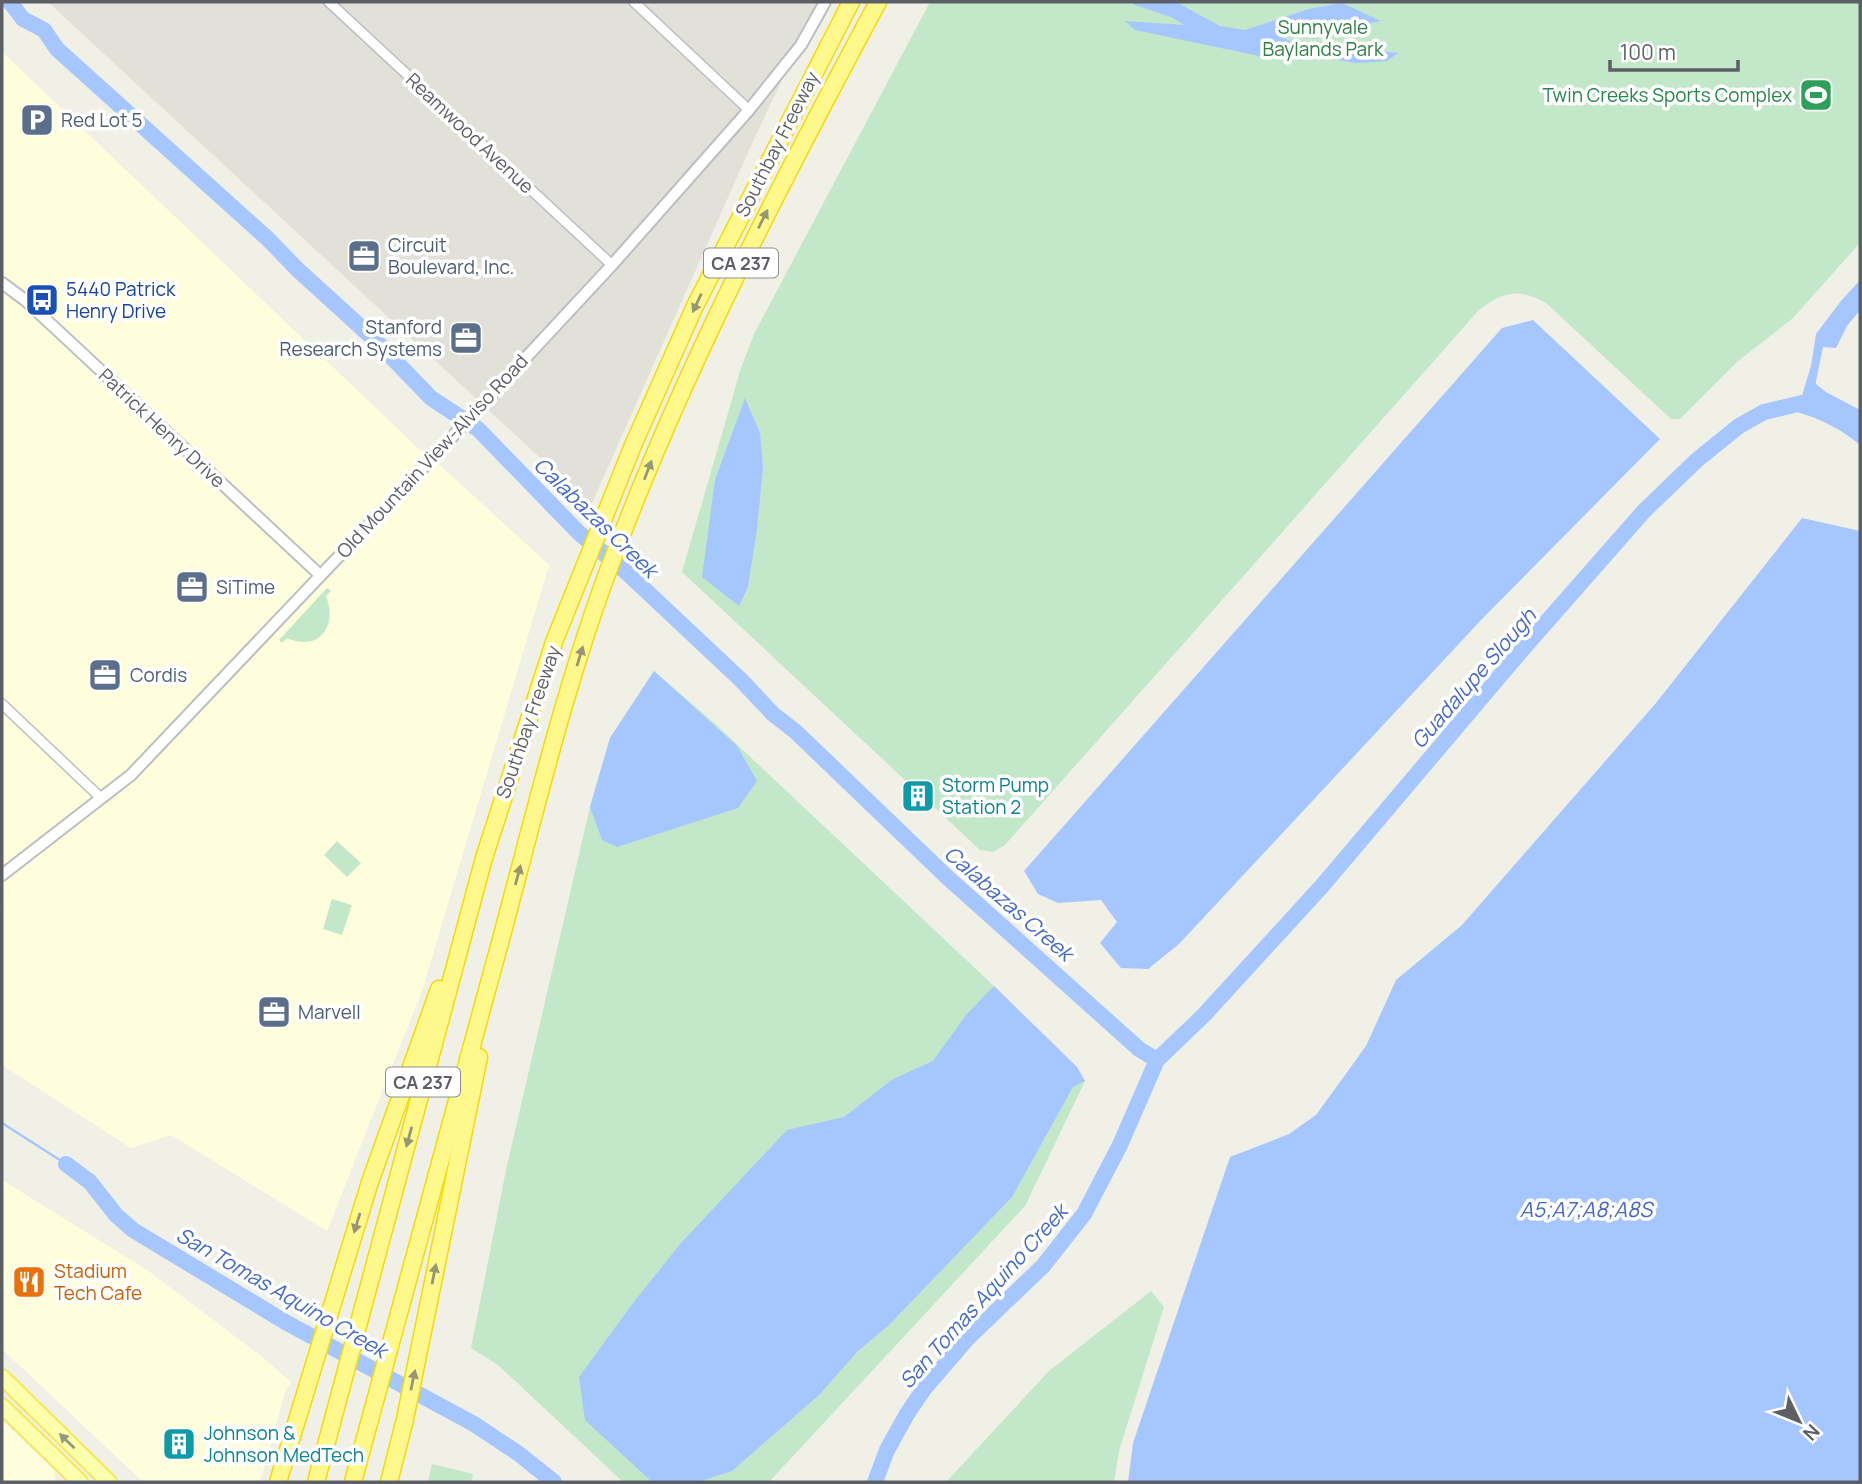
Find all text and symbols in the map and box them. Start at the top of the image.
park label: Sunnyvale Baylands Park [1263,14,1384,62]
scale bar [1610,28,1738,72]
text: 100 m [1620,38,1676,66]
street label: Reamwood Avenue [400,67,540,199]
street label: Southbay Freeway [729,67,825,221]
sports icon: Twin Creeks Sports Complex [1797,76,1835,114]
place label: Twin Creeks Sports Complex [1542,82,1792,108]
parking icon: Red Lot 5 [18,101,56,139]
place label: Red Lot 5 [61,107,142,133]
one-way arrow [758,209,769,229]
place label: Circuit Boulevard, Inc. [388,232,514,280]
office icon: Circuit Boulevard, Inc. [345,237,383,275]
road number: CA 237 [704,248,778,278]
place label: 5440 Patrick Henry Drive [66,276,176,324]
bus stop icon: 5440 Patrick Henry Drive [23,281,61,319]
one-way arrow [691,292,702,313]
place label: Stanford Research Systems [280,314,442,362]
office icon: Stanford Research Systems [447,319,485,357]
street label: Old Mountain View-Alviso Road [331,348,533,564]
street label: Patrick Henry Drive [93,362,231,494]
water label: Calabazas Creek [528,451,666,585]
one-way arrow [643,459,654,480]
office icon: SiTime [173,568,211,606]
place label: SiTime [216,574,275,600]
water label: Guadalupe Slough [1404,601,1543,754]
street label: Southbay Freeway [490,642,566,802]
one-way arrow [575,645,585,666]
office icon: Cordis [86,656,124,694]
place label: Cordis [130,662,187,688]
place label: Storm Pump Station 2 [942,772,1049,820]
building icon: Storm Pump Station 2 [899,777,937,815]
water label: Calabazas Creek [939,839,1081,968]
one-way arrow [514,864,524,885]
office icon: Marvell [255,993,293,1031]
place label: Marvell [298,999,361,1025]
road number: CA 237 [386,1068,460,1097]
one-way arrow [403,1127,413,1148]
water label: A5;A7;A8;A8S [1520,1195,1654,1223]
water label: San Tomas Aquino Creek [893,1196,1075,1394]
one-way arrow [351,1213,361,1234]
water label: San Tomas Aquino Creek [172,1220,395,1365]
place label: Stadium Tech Cafe [54,1258,142,1306]
restaurant icon: Stadium Tech Cafe [10,1263,48,1301]
one-way arrow [429,1263,440,1285]
one-way arrow [407,1369,418,1391]
north arrow [1764,1386,1834,1456]
text: N [1797,1419,1826,1446]
place label: Johnson & Johnson MedTech [204,1420,364,1468]
building icon: Johnson & Johnson MedTech [160,1425,198,1463]
one-way arrow [59,1434,76,1450]

